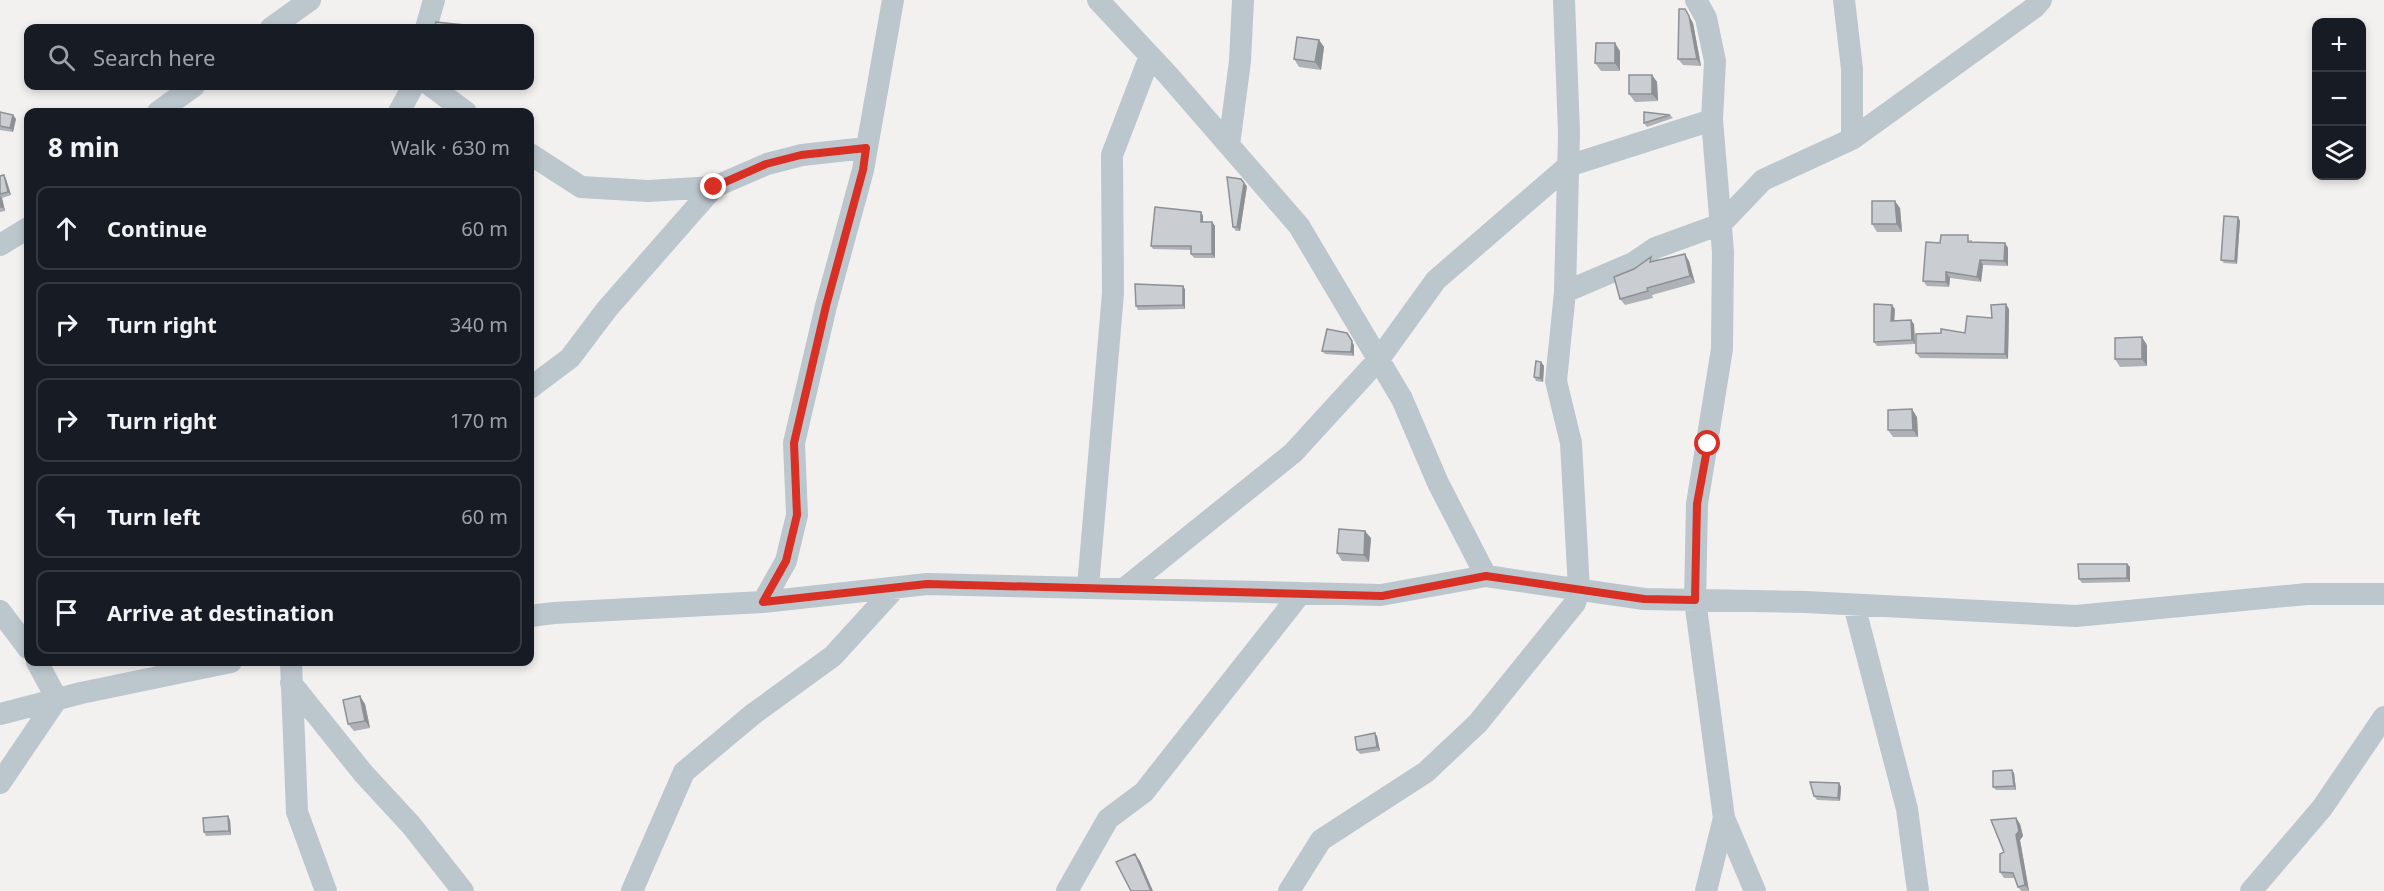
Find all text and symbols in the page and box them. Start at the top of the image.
map controls [2312,18,2366,180]
button: + [2312,18,2366,72]
search box [24,24,534,90]
icon: search [45,41,78,74]
text: Search here [93,42,215,72]
button: − [2312,72,2366,126]
button: layers [2312,126,2366,180]
text: 8 min [48,129,120,165]
text: Walk · 630 m [391,134,510,161]
route end [700,173,726,199]
icon: ahead [50,212,83,245]
text: Continue [107,213,207,243]
text: 60 m [461,215,508,242]
icon: right [50,308,83,341]
text: Turn right [107,309,217,339]
text: 340 m [450,311,508,338]
icon: right [50,404,83,437]
text: Turn right [107,405,217,435]
text: 170 m [450,407,508,434]
route start [1694,430,1720,456]
icon: left [50,500,83,533]
text: Turn left [107,501,201,531]
text: 60 m [461,503,508,530]
icon: arrive [50,596,83,629]
text: Arrive at destination [107,597,334,627]

